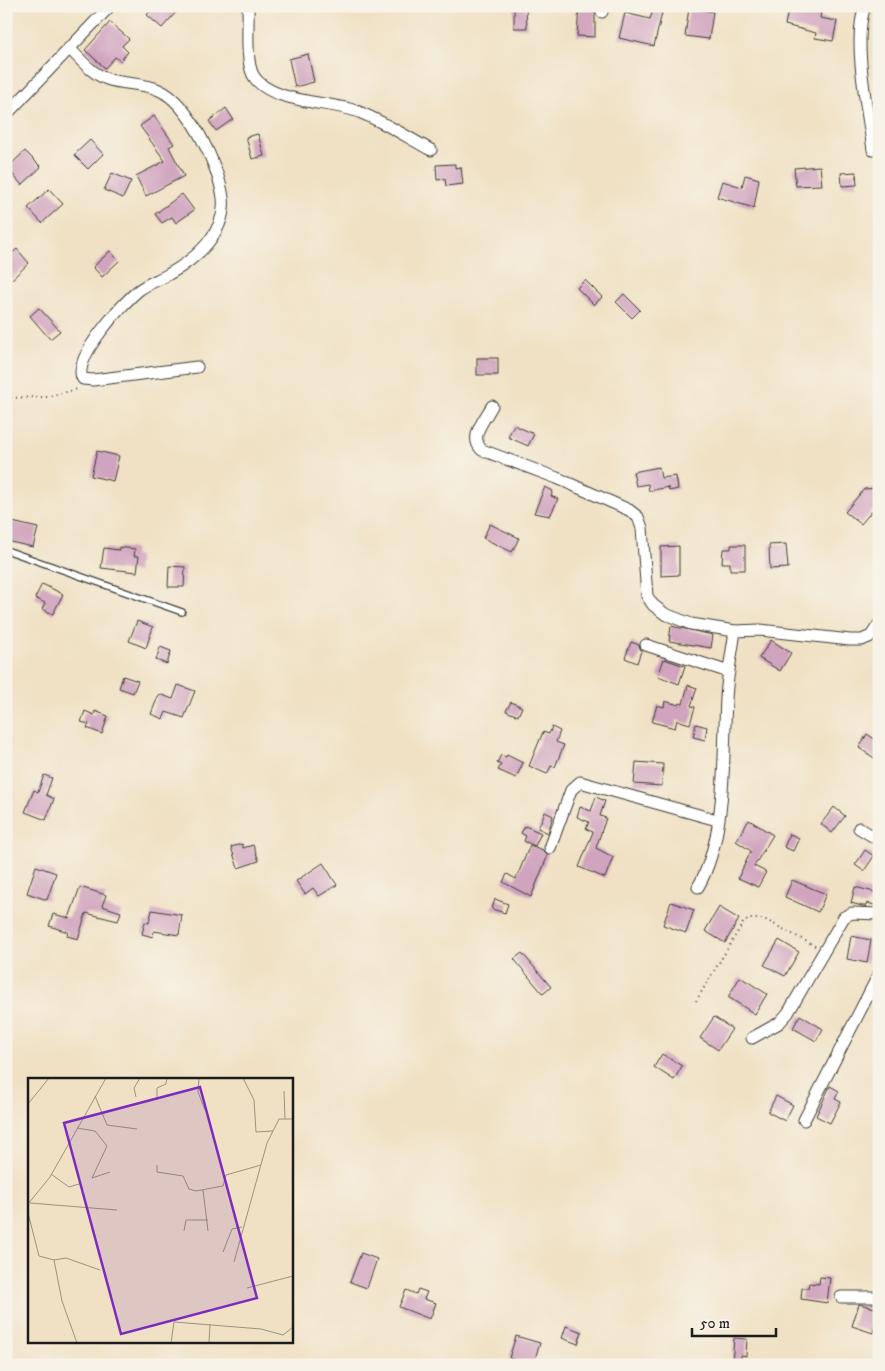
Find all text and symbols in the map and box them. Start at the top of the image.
inset map [28,1078,292,1344]
scale bar [692,1306,776,1338]
text: 50 m [700,1314,730,1333]

